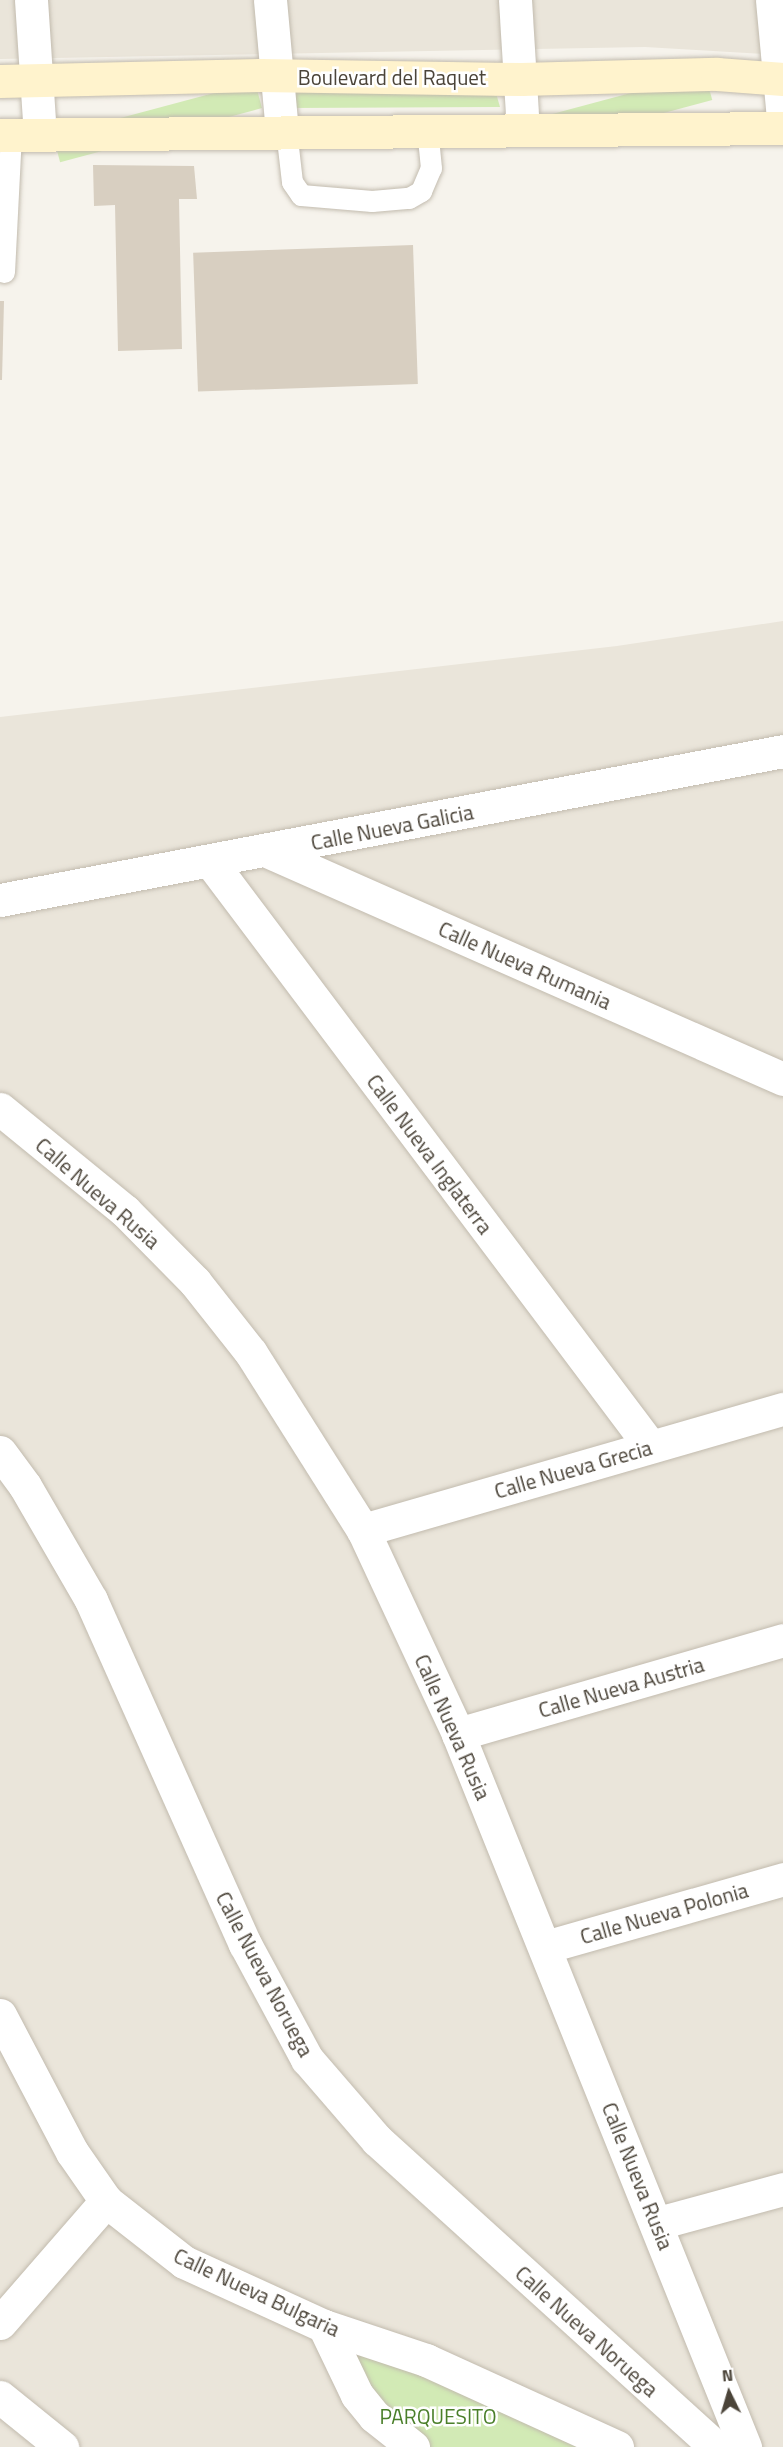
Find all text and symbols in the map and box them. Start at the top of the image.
street label: Boulevard del Raquet [298,64,486,90]
street label: Calle Nueva Galicia [309,799,475,855]
street label: Calle Nueva Rumania [435,916,615,1014]
street label: Calle Nueva Inglaterra [362,1069,498,1239]
street label: Calle Nueva Rusia [31,1132,165,1254]
street label: Calle Nueva Grecia [491,1434,655,1504]
street label: Calle Nueva Rusia [410,1650,496,1804]
street label: Calle Nueva Austria [535,1651,707,1723]
street label: Calle Nueva Polonia [577,1877,751,1949]
street label: Calle Nueva Noruega [211,1887,319,2061]
street label: Calle Nueva Rusia [597,2099,679,2253]
street label: Calle Nueva Bulgaria [170,2242,344,2342]
street label: Calle Nueva Noruega [510,2260,664,2402]
north arrow [699,2363,759,2423]
text: N [721,2363,734,2388]
park label: PARQUESITO [379,2403,497,2429]

